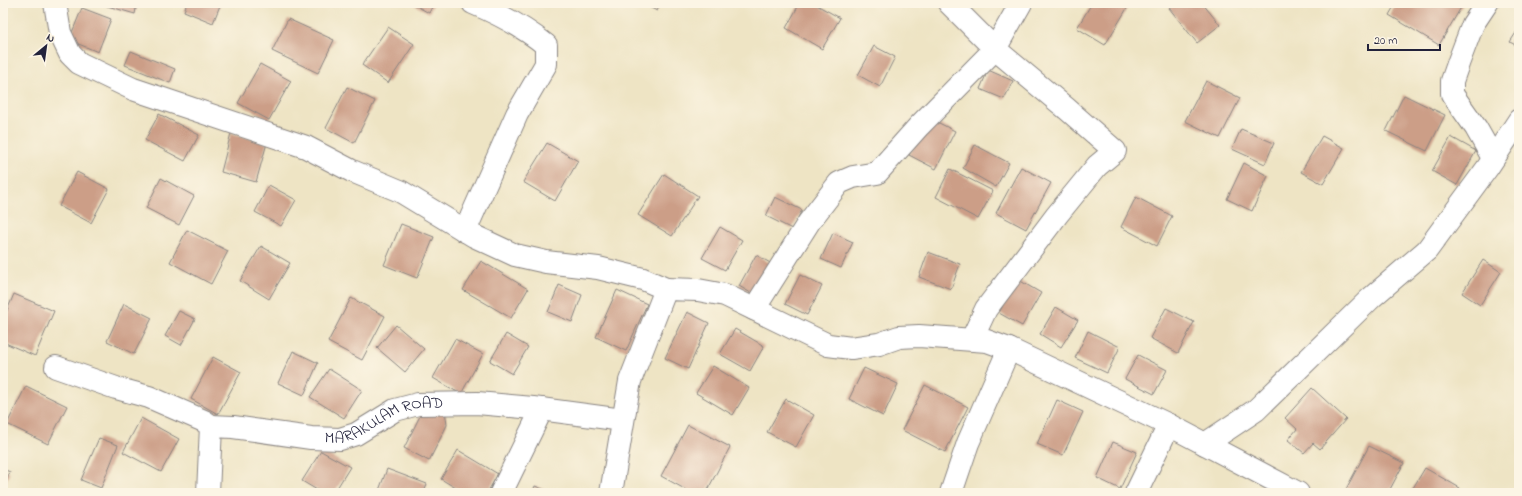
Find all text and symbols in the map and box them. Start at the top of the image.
north arrow [26,26,66,66]
scale bar [1368,26,1440,52]
text: N [43,29,57,47]
text: 20 m [1374,32,1397,50]
street label: MARAKULAM ROAD [324,391,443,451]

